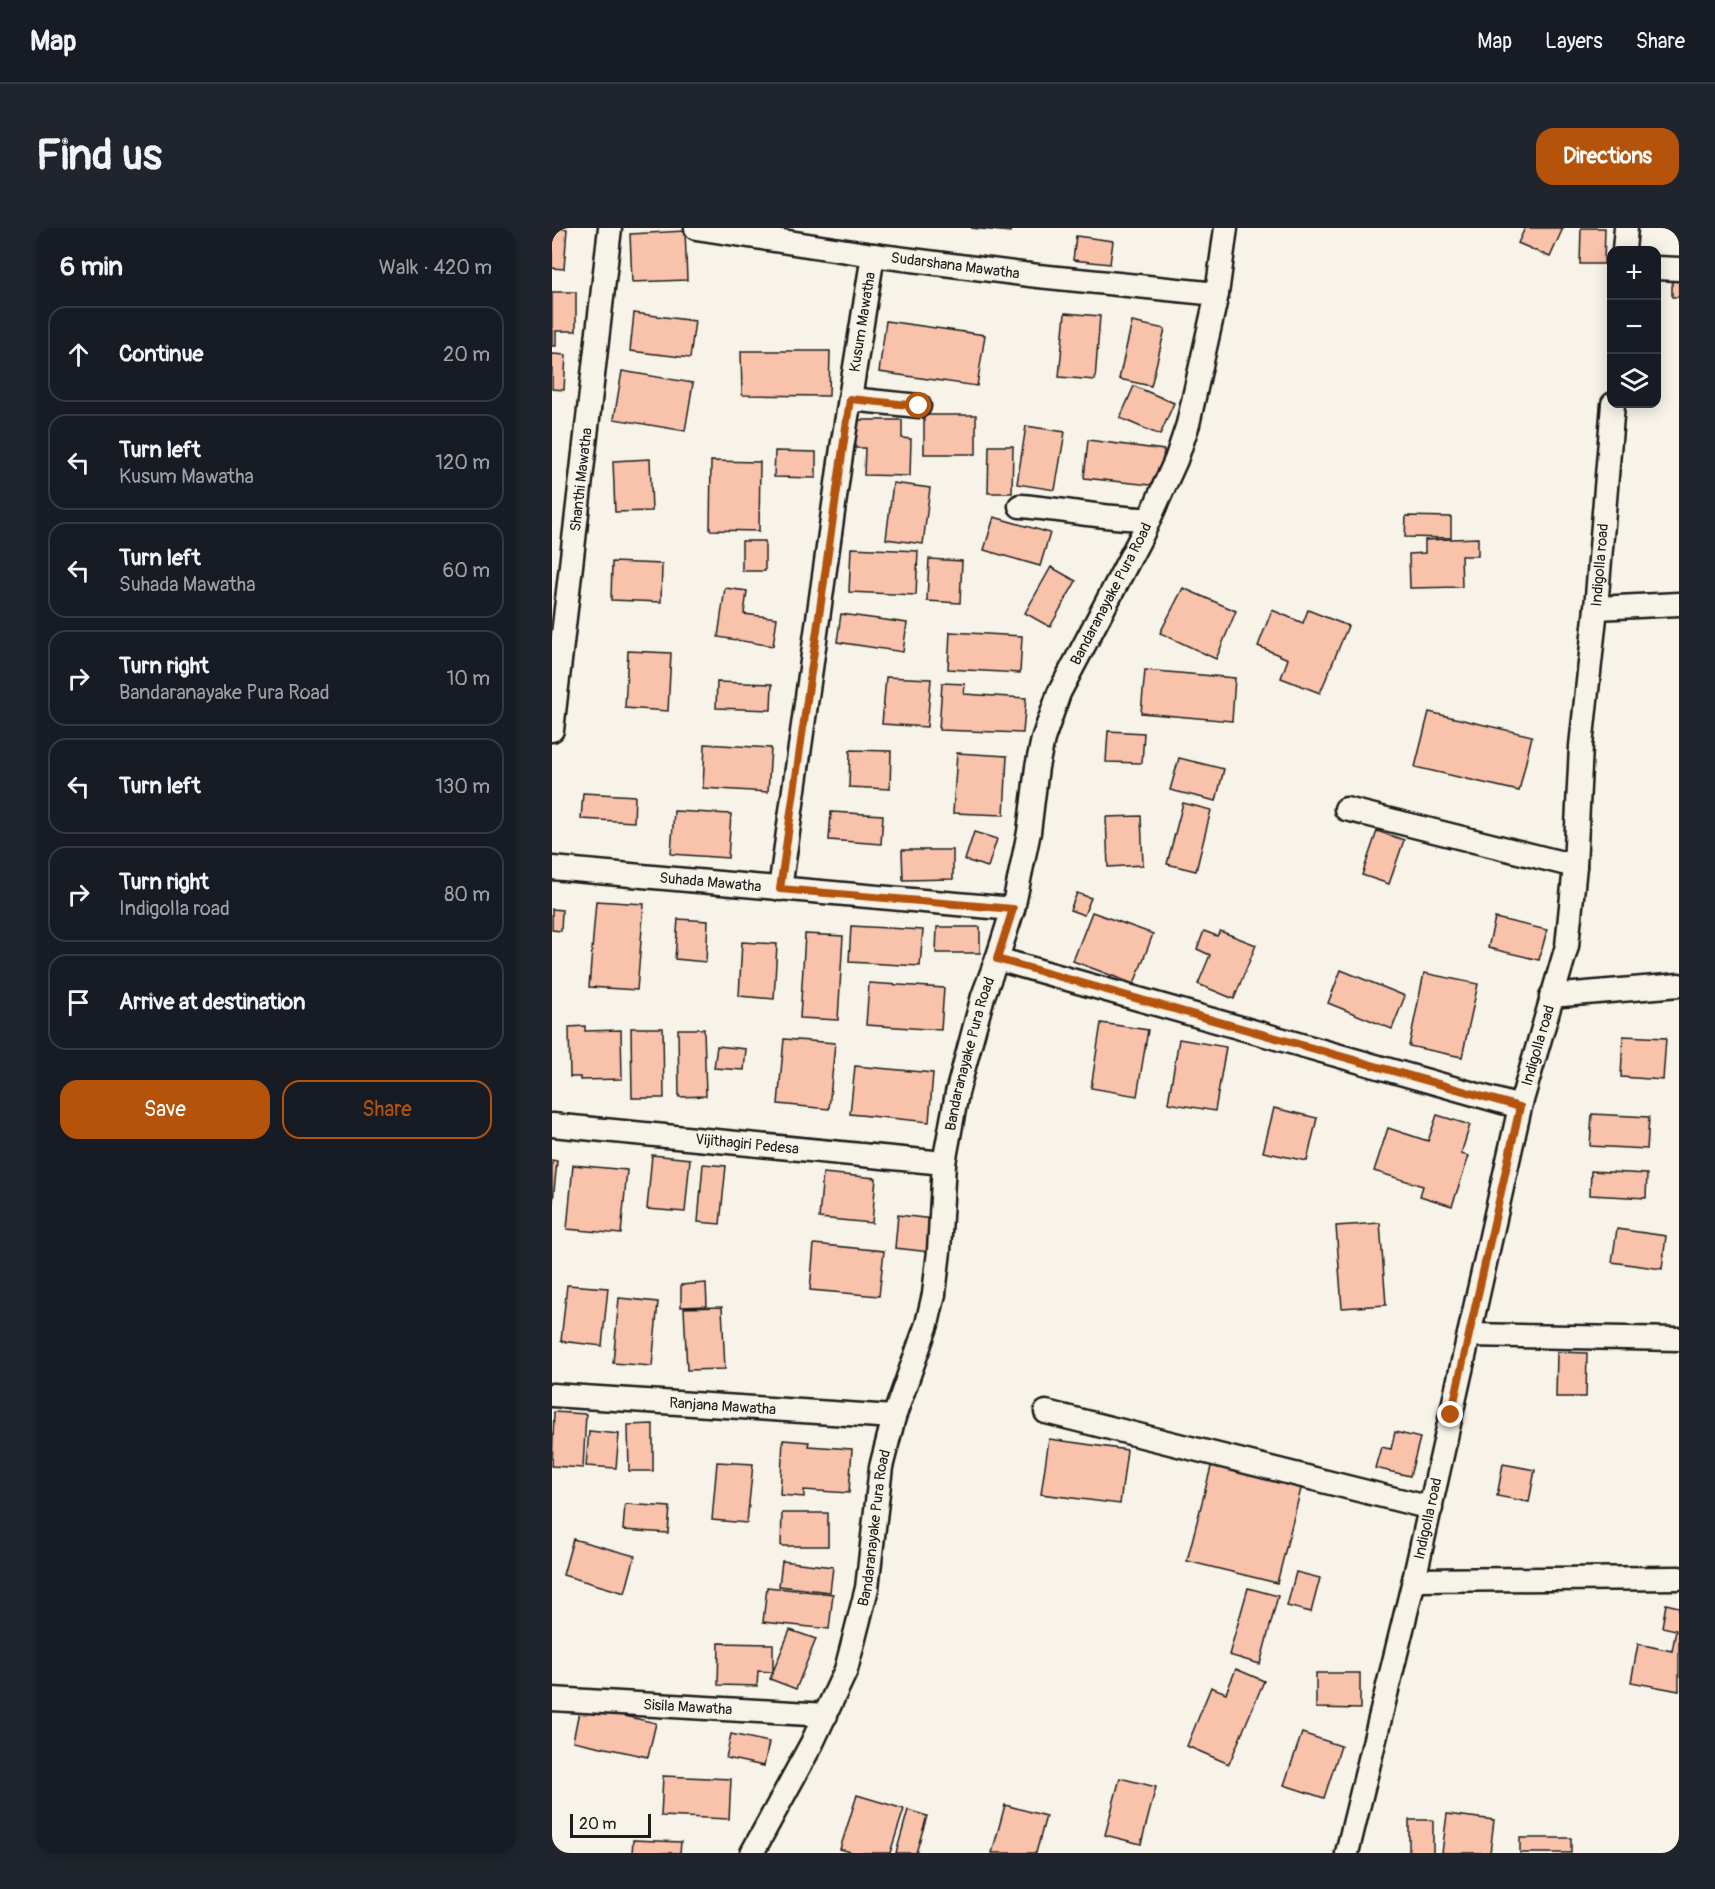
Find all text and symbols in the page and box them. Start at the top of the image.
text: Map [30,24,76,59]
text: Map [1477,28,1512,55]
text: Layers [1545,28,1603,55]
text: Share [1636,28,1685,55]
button: Directions [1536,128,1679,185]
text: Find us [36,130,162,182]
map controls [1607,246,1661,408]
button: + [1607,246,1661,300]
street label: Sudarshana Mawatha [890,248,1021,284]
text: 6 min [60,251,123,283]
text: Walk · 420 m [379,255,492,280]
street label: Kusum Mawatha [845,271,880,374]
button: − [1607,300,1661,354]
icon: ahead [62,338,95,371]
text: Continue [119,340,203,368]
text: 20 m [443,342,490,367]
button: layers [1607,354,1661,408]
route start [905,392,931,418]
street label: Shanthi Mawatha [566,427,597,533]
text: Turn left [119,436,201,464]
icon: left [62,446,95,479]
text: 120 m [435,450,490,475]
text: Kusum Mawatha [119,464,254,489]
street label: Bandaranayake Pura Road [1066,520,1156,668]
street label: Indigolla road [1587,523,1613,607]
text: Turn left [119,544,201,572]
icon: left [62,554,95,587]
text: 60 m [443,558,490,583]
text: Suhada Mawatha [119,572,255,597]
text: Turn right [119,652,209,680]
icon: right [62,662,95,695]
text: 10 m [446,666,490,691]
text: Bandaranayake Pura Road [119,680,330,705]
icon: left [62,770,95,803]
text: Turn left [119,772,201,800]
text: 130 m [435,774,490,799]
text: Turn right [119,868,209,896]
street label: Suhada Mawatha [658,869,762,897]
icon: right [62,878,95,911]
text: 80 m [444,882,490,907]
text: Indigolla road [119,896,230,921]
street label: Bandaranayake Pura Road [941,975,999,1132]
icon: arrive [62,986,95,1019]
text: Arrive at destination [119,988,305,1016]
street label: Indigolla road [1518,1003,1559,1088]
button: Save [60,1080,270,1139]
button: Share [282,1080,492,1139]
street label: Vijithagiri Pedesa [694,1130,800,1159]
street label: Ranjana Mawatha [669,1394,777,1419]
route end [1437,1401,1463,1427]
street label: Bandaranayake Pura Road [854,1448,895,1608]
street label: Indigolla road [1410,1476,1447,1561]
street label: Sisila Mawatha [643,1695,733,1720]
scale bar [570,1811,651,1838]
text: 20 m [579,1814,617,1834]

